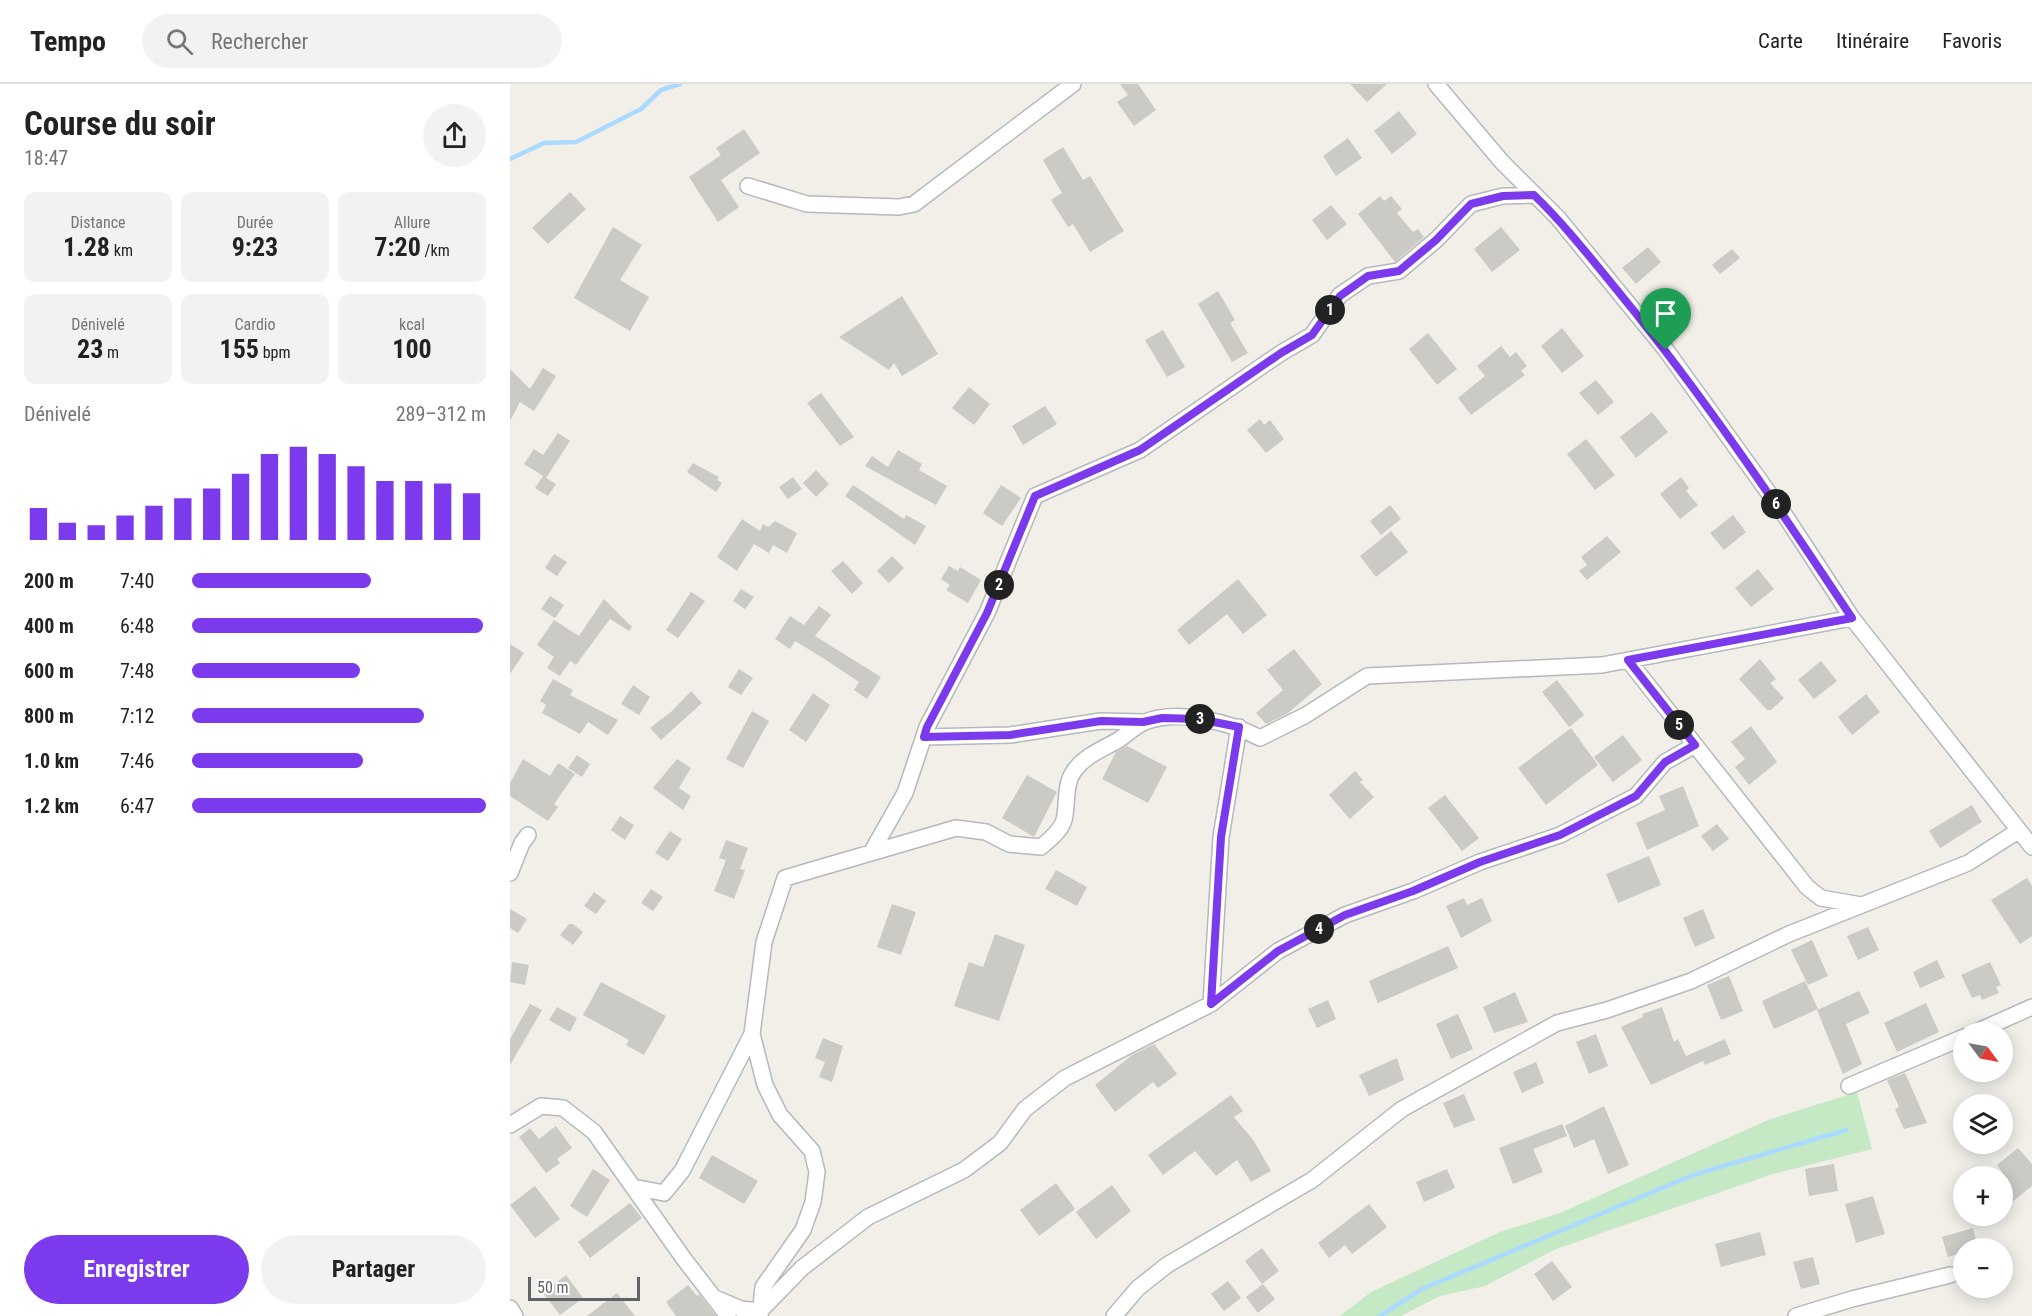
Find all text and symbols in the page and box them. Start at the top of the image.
search box [142,14,562,68]
text: Tempo [30,25,106,58]
icon: search [163,25,196,58]
text: Rechercher [211,29,308,54]
text: Carte [1758,29,1803,53]
text: Itinéraire [1836,29,1909,53]
text: Favoris [1942,29,2002,53]
text: Course du soir [24,104,216,143]
button: share [423,104,486,167]
text: 18:47 [24,146,68,170]
text: Distance [70,213,126,232]
text: Durée [237,213,273,232]
text: Allure [394,213,430,232]
text: 1.28 [63,232,110,262]
text: 9:23 [232,232,278,262]
text: 7:20 [374,232,421,262]
text: km [110,241,133,260]
text: /km [421,241,450,260]
pin [1640,288,1691,350]
pin: 1 [1315,295,1345,325]
icon: arrive [1649,297,1682,330]
text: 1 [1326,300,1334,319]
text: Dénivelé [71,315,125,334]
text: Cardio [234,315,276,334]
text: kcal [399,315,425,334]
text: 23 [77,334,103,364]
text: 155 [220,334,259,364]
text: 100 [392,334,432,364]
text: m [103,343,119,362]
text: bpm [259,343,290,362]
text: Dénivelé [24,402,91,426]
text: 289–312 m [396,402,486,426]
pin: 6 [1761,489,1791,519]
text: 6 [1772,494,1780,513]
text: 200 m [24,569,74,593]
text: 7:40 [120,569,154,593]
pin: 2 [984,570,1014,600]
text: 2 [995,575,1003,594]
text: 400 m [24,614,74,638]
text: 6:48 [120,614,154,638]
text: 600 m [24,659,74,683]
text: 7:48 [120,659,154,683]
text: 800 m [24,704,74,728]
text: 7:12 [120,704,154,728]
pin: 3 [1185,704,1215,734]
text: 3 [1196,709,1204,728]
pin: 5 [1664,710,1694,740]
text: 5 [1675,715,1683,734]
text: 1.0 km [24,749,79,773]
text: 7:46 [120,749,154,773]
text: 1.2 km [24,794,79,818]
text: 6:47 [120,794,154,818]
pin: 4 [1304,914,1334,944]
text: 4 [1315,919,1323,938]
north arrow [1953,1022,2013,1082]
map controls [1953,1022,2013,1298]
button: layers [1953,1094,2013,1154]
button: + [1953,1166,2013,1226]
button: Enregistrer [24,1235,249,1304]
button: Partager [261,1235,486,1304]
button: − [1953,1238,2013,1298]
scale bar [528,1274,640,1302]
text: 50 m [537,1278,569,1297]

